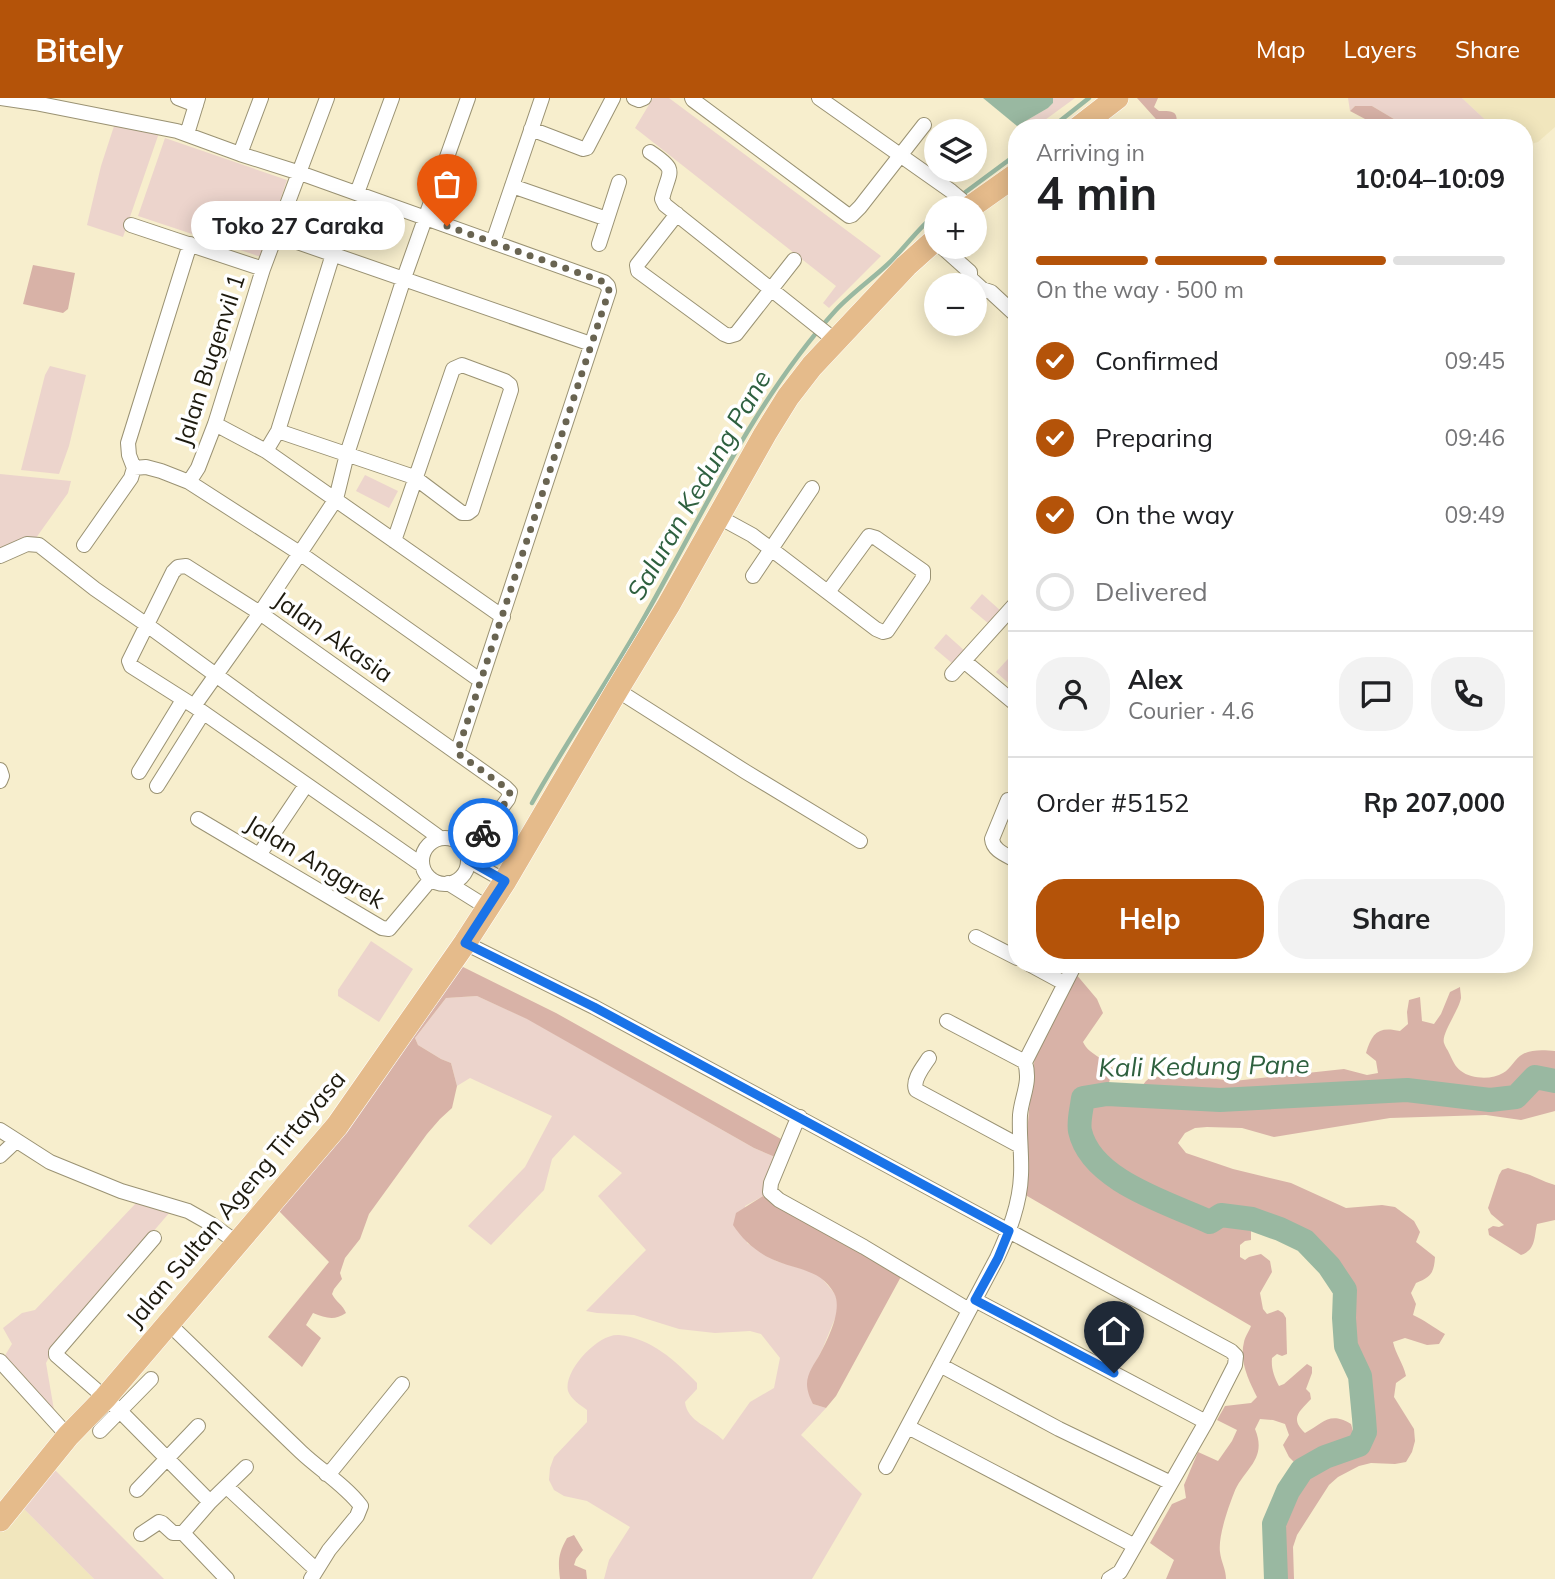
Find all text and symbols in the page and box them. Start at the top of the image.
text: Bitely [35,29,123,70]
text: Map [1256,34,1305,64]
text: Layers [1343,34,1417,64]
text: Share [1455,34,1520,64]
map controls [924,119,987,336]
button: layers [924,119,987,182]
text: Arriving in [1036,138,1145,167]
pin [417,154,477,226]
text: 10:04–10:09 [1354,162,1505,195]
text: 4 min [1036,164,1157,222]
icon: bag [428,165,466,203]
button: + [924,196,987,259]
callout: Toko 27 Caraka [191,202,405,250]
text: Toko 27 Caraka [212,211,384,240]
street label: Jalan Bugenvil 1 [167,270,251,450]
button: − [924,273,987,336]
text: On the way · 500 m [1036,275,1244,304]
icon: check [1036,342,1074,380]
text: Confirmed [1095,344,1219,377]
text: 09:45 [1445,346,1505,375]
water label: Saluran Kedung Pane [619,364,778,606]
icon: check [1036,419,1074,457]
text: Preparing [1095,421,1213,454]
text: 09:46 [1445,423,1505,452]
icon: check [1036,496,1074,534]
text: On the way [1095,498,1234,531]
text: 09:49 [1445,500,1505,529]
text: Delivered [1095,575,1208,608]
street label: Jalan Akasia [268,584,399,688]
button: person [1036,657,1110,731]
button: chat [1339,657,1413,731]
button: phone [1431,657,1505,731]
text: Alex [1128,663,1183,696]
text: Courier · 4.6 [1128,696,1254,725]
text: Order #5152 [1036,786,1189,819]
text: Rp 207,000 [1363,786,1505,819]
courier [448,798,518,868]
street label: Jalan Anggrek [240,808,391,915]
icon: bike [464,814,502,852]
button: Help [1036,879,1264,959]
button: Share [1278,879,1505,959]
water label: Kali Kedung Pane [1098,1047,1310,1084]
street label: Jalan Sultan Ageng Tirtayasa [119,1064,351,1333]
pin [1084,1301,1144,1373]
icon: home [1095,1312,1133,1350]

